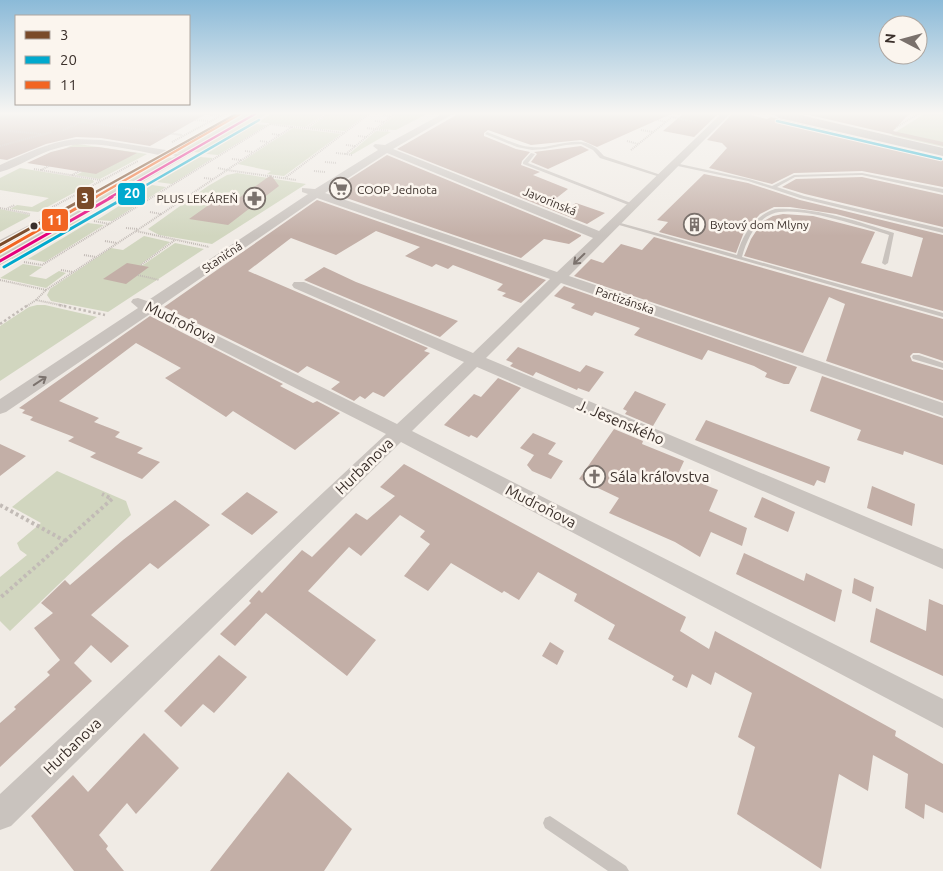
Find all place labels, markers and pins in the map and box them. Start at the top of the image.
supermarket icon: COOP Jednota [329,177,353,201]
place label: COOP Jednota [357,183,437,196]
pharmacy icon: PLUS LEKÁREŇ [242,186,266,210]
place label: PLUS LEKÁREŇ [156,192,238,205]
building icon: Bytový dom Mlyny [682,212,706,236]
place label: Bytový dom Mlyny [710,218,809,231]
unlabelled marker [29,221,39,231]
church icon: Sála kráľovstva [582,464,606,488]
place label: Sála kráľovstva [610,468,709,485]

